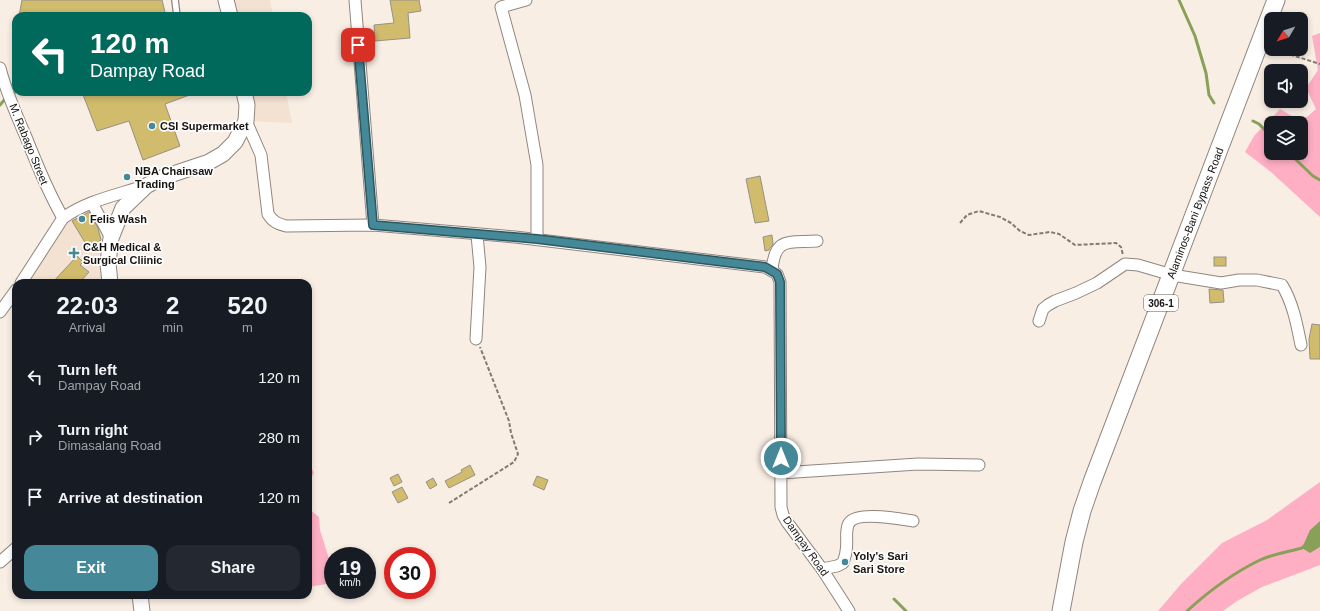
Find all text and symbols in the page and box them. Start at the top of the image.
north arrow [1264,12,1308,56]
map controls [1264,12,1308,160]
icon: left [24,28,76,80]
text: 120 m [90,28,169,59]
pin [341,28,375,62]
icon: arrive [347,34,369,56]
text: Dampay Road [90,61,205,81]
button: sound [1264,64,1308,108]
street label: M. Rabago Street [7,102,51,186]
button: layers [1264,116,1308,160]
place label: CSI Supermarket [160,120,249,132]
marker: CSI Supermarket [147,121,157,131]
street label: Alaminos-Bani Bypass Road [1164,146,1226,280]
place label: NBA Chainsaw Trading [135,165,213,190]
marker: NBA Chainsaw Trading [122,172,132,182]
place label: Felis Wash [90,213,147,225]
marker: Felis Wash [77,214,87,224]
place label: C&H Medical & Surgical Cliinic [83,241,162,266]
marker: C&H Medical & Surgical Cliinic [68,247,80,259]
text: 22:03 [56,292,118,319]
text: 2 [166,292,179,319]
text: 520 [228,292,268,319]
road number: 306-1 [1144,295,1178,311]
text: Arrival [69,320,106,335]
text: min [162,320,183,335]
text: m [242,320,253,335]
text: Turn left [58,361,117,378]
icon: left [24,366,46,388]
text: 120 m [258,369,300,386]
text: Dampay Road [58,378,141,393]
text: Turn right [58,421,128,438]
icon: right [24,426,46,448]
text: 280 m [258,429,300,446]
position arrow [760,437,802,479]
text: Dimasalang Road [58,438,161,453]
icon: arrive [24,486,46,508]
text: Arrive at destination [58,489,203,506]
text: 120 m [258,489,300,506]
street label: Dampay Road [781,514,831,578]
button: Exit [24,545,158,591]
button: Share [166,545,300,591]
speed limit sign: 30 [384,547,436,599]
place label: Yoly's Sari Sari Store [853,550,908,575]
text: 19 [339,557,361,579]
marker: Yoly's Sari Sari Store [840,557,850,567]
text: km/h [339,577,361,588]

